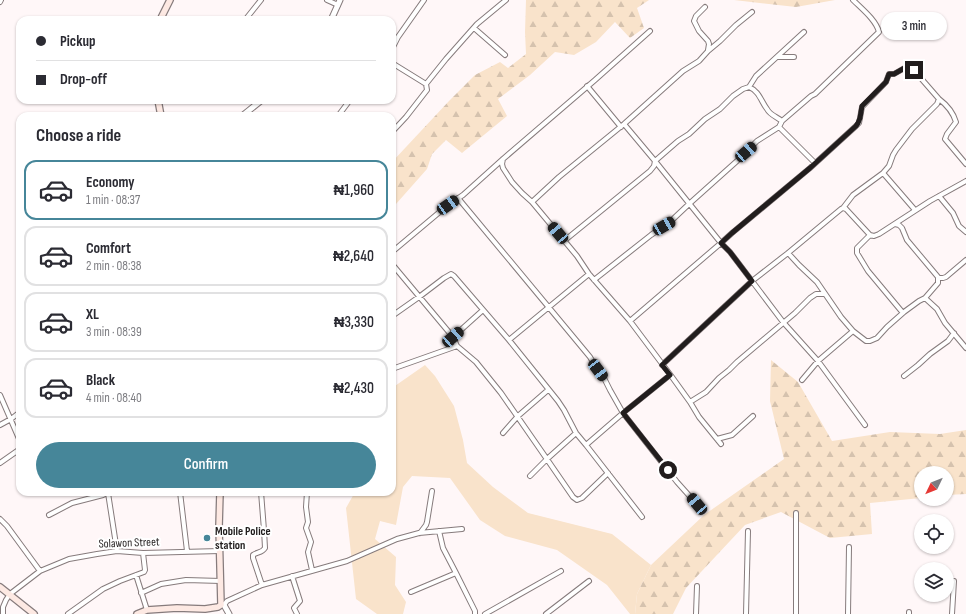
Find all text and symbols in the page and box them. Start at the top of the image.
callout: 3 min [881,12,947,40]
text: 3 min [902,18,926,34]
text: Pickup [60,32,96,51]
route end [905,61,923,79]
text: Drop-off [60,70,107,89]
text: Choose a ride [36,125,121,146]
car [733,140,759,164]
icon: car [38,172,74,208]
text: Economy [86,173,135,192]
text: ₦1,960 [333,181,374,200]
text: 1 min · 08:37 [86,192,140,208]
car [435,193,461,217]
car [651,215,677,237]
car [546,220,570,246]
icon: car [38,238,74,274]
text: Comfort [86,239,131,258]
text: ₦2,640 [333,247,374,266]
text: 2 min · 08:38 [86,258,142,274]
icon: car [38,304,74,340]
text: XL [86,305,99,324]
text: ₦3,330 [334,313,374,332]
text: 3 min · 08:39 [86,324,142,340]
car [440,325,466,349]
car [586,357,610,383]
icon: car [38,370,74,406]
text: Black [86,371,115,390]
text: ₦2,430 [333,379,374,398]
text: 4 min · 08:40 [86,390,142,406]
button: Confirm [36,442,376,488]
route start [659,461,677,479]
north arrow [914,466,954,506]
map controls [914,466,954,602]
car [685,491,709,517]
button: locate [914,514,954,554]
place label: Mobile Police station [215,524,271,553]
marker: Mobile Police station [202,533,212,543]
street label: Solawon Street [98,534,160,552]
button: layers [914,562,954,602]

